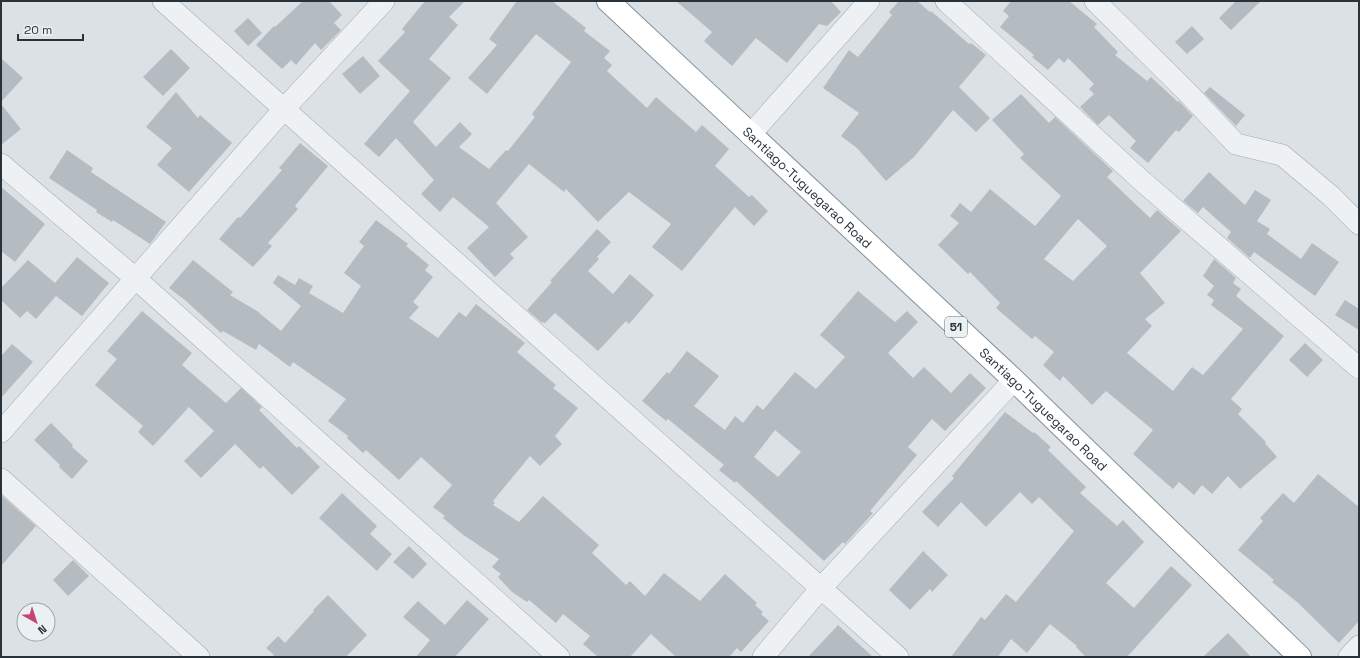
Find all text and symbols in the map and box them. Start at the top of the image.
scale bar [18,16,83,42]
text: 20 m [24,22,52,38]
street label: Santiago-Tuguegarao Road [739,123,876,252]
road number: 51 [945,317,967,337]
street label: Santiago-Tuguegarao Road [976,344,1111,474]
north arrow [16,602,56,642]
text: N [35,622,50,638]

